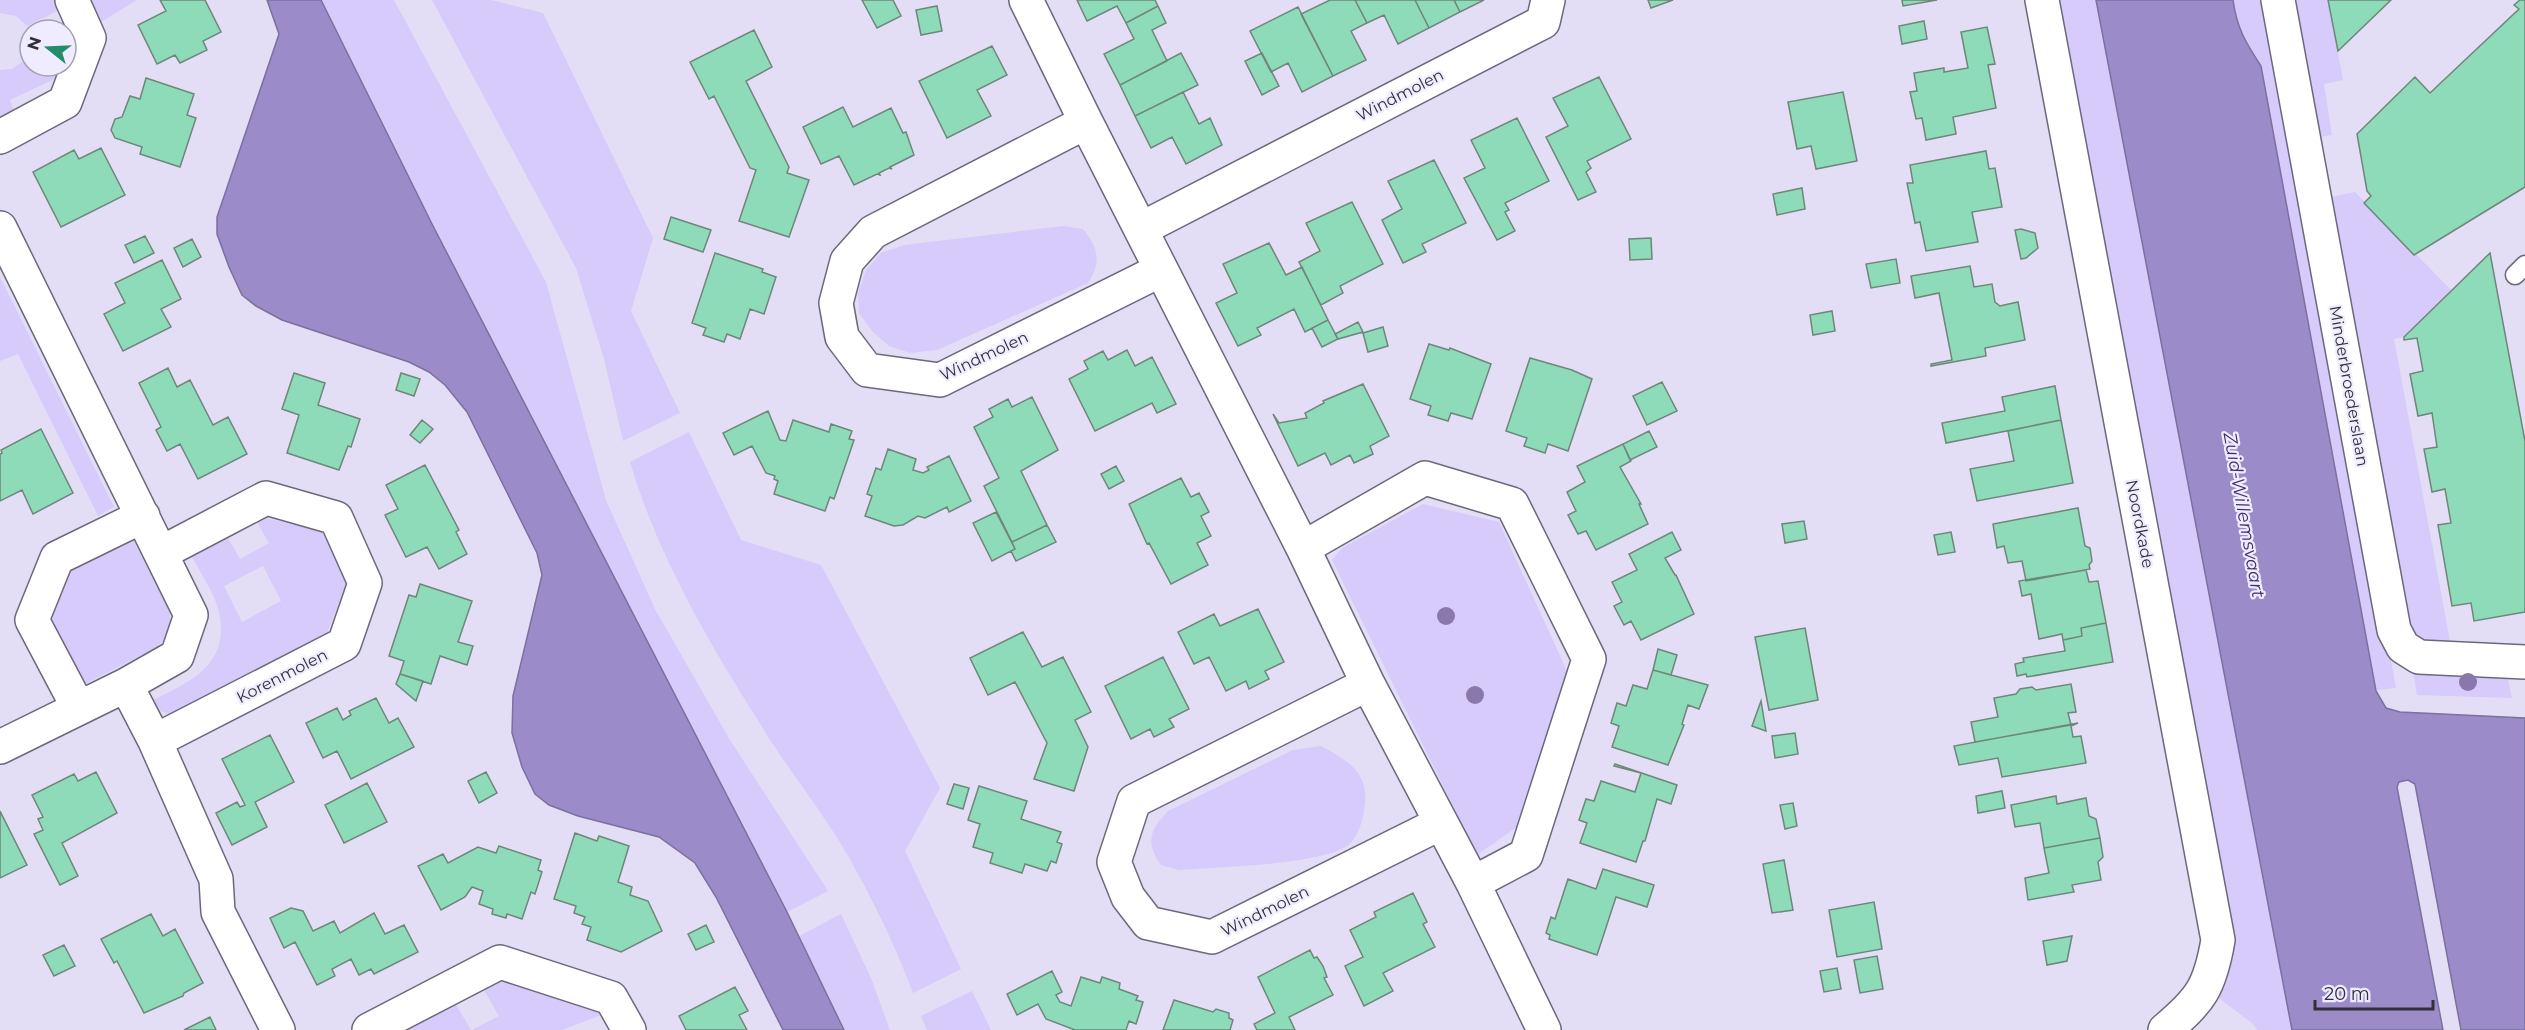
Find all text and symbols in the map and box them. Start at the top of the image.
north arrow [18,18,78,78]
text: N [23,34,45,53]
street label: Windmolen [1353,65,1447,125]
street label: Minderbroederslaan [2326,304,2372,468]
street label: Windmolen [937,327,1031,385]
water label: Zuid-Willemsvaart [2218,429,2270,600]
street label: Noordkade [2122,478,2158,570]
street label: Korenmolen [233,645,331,707]
street label: Windmolen [1218,882,1312,940]
scale bar [2315,973,2434,1011]
text: 20 m [2324,983,2370,1005]

